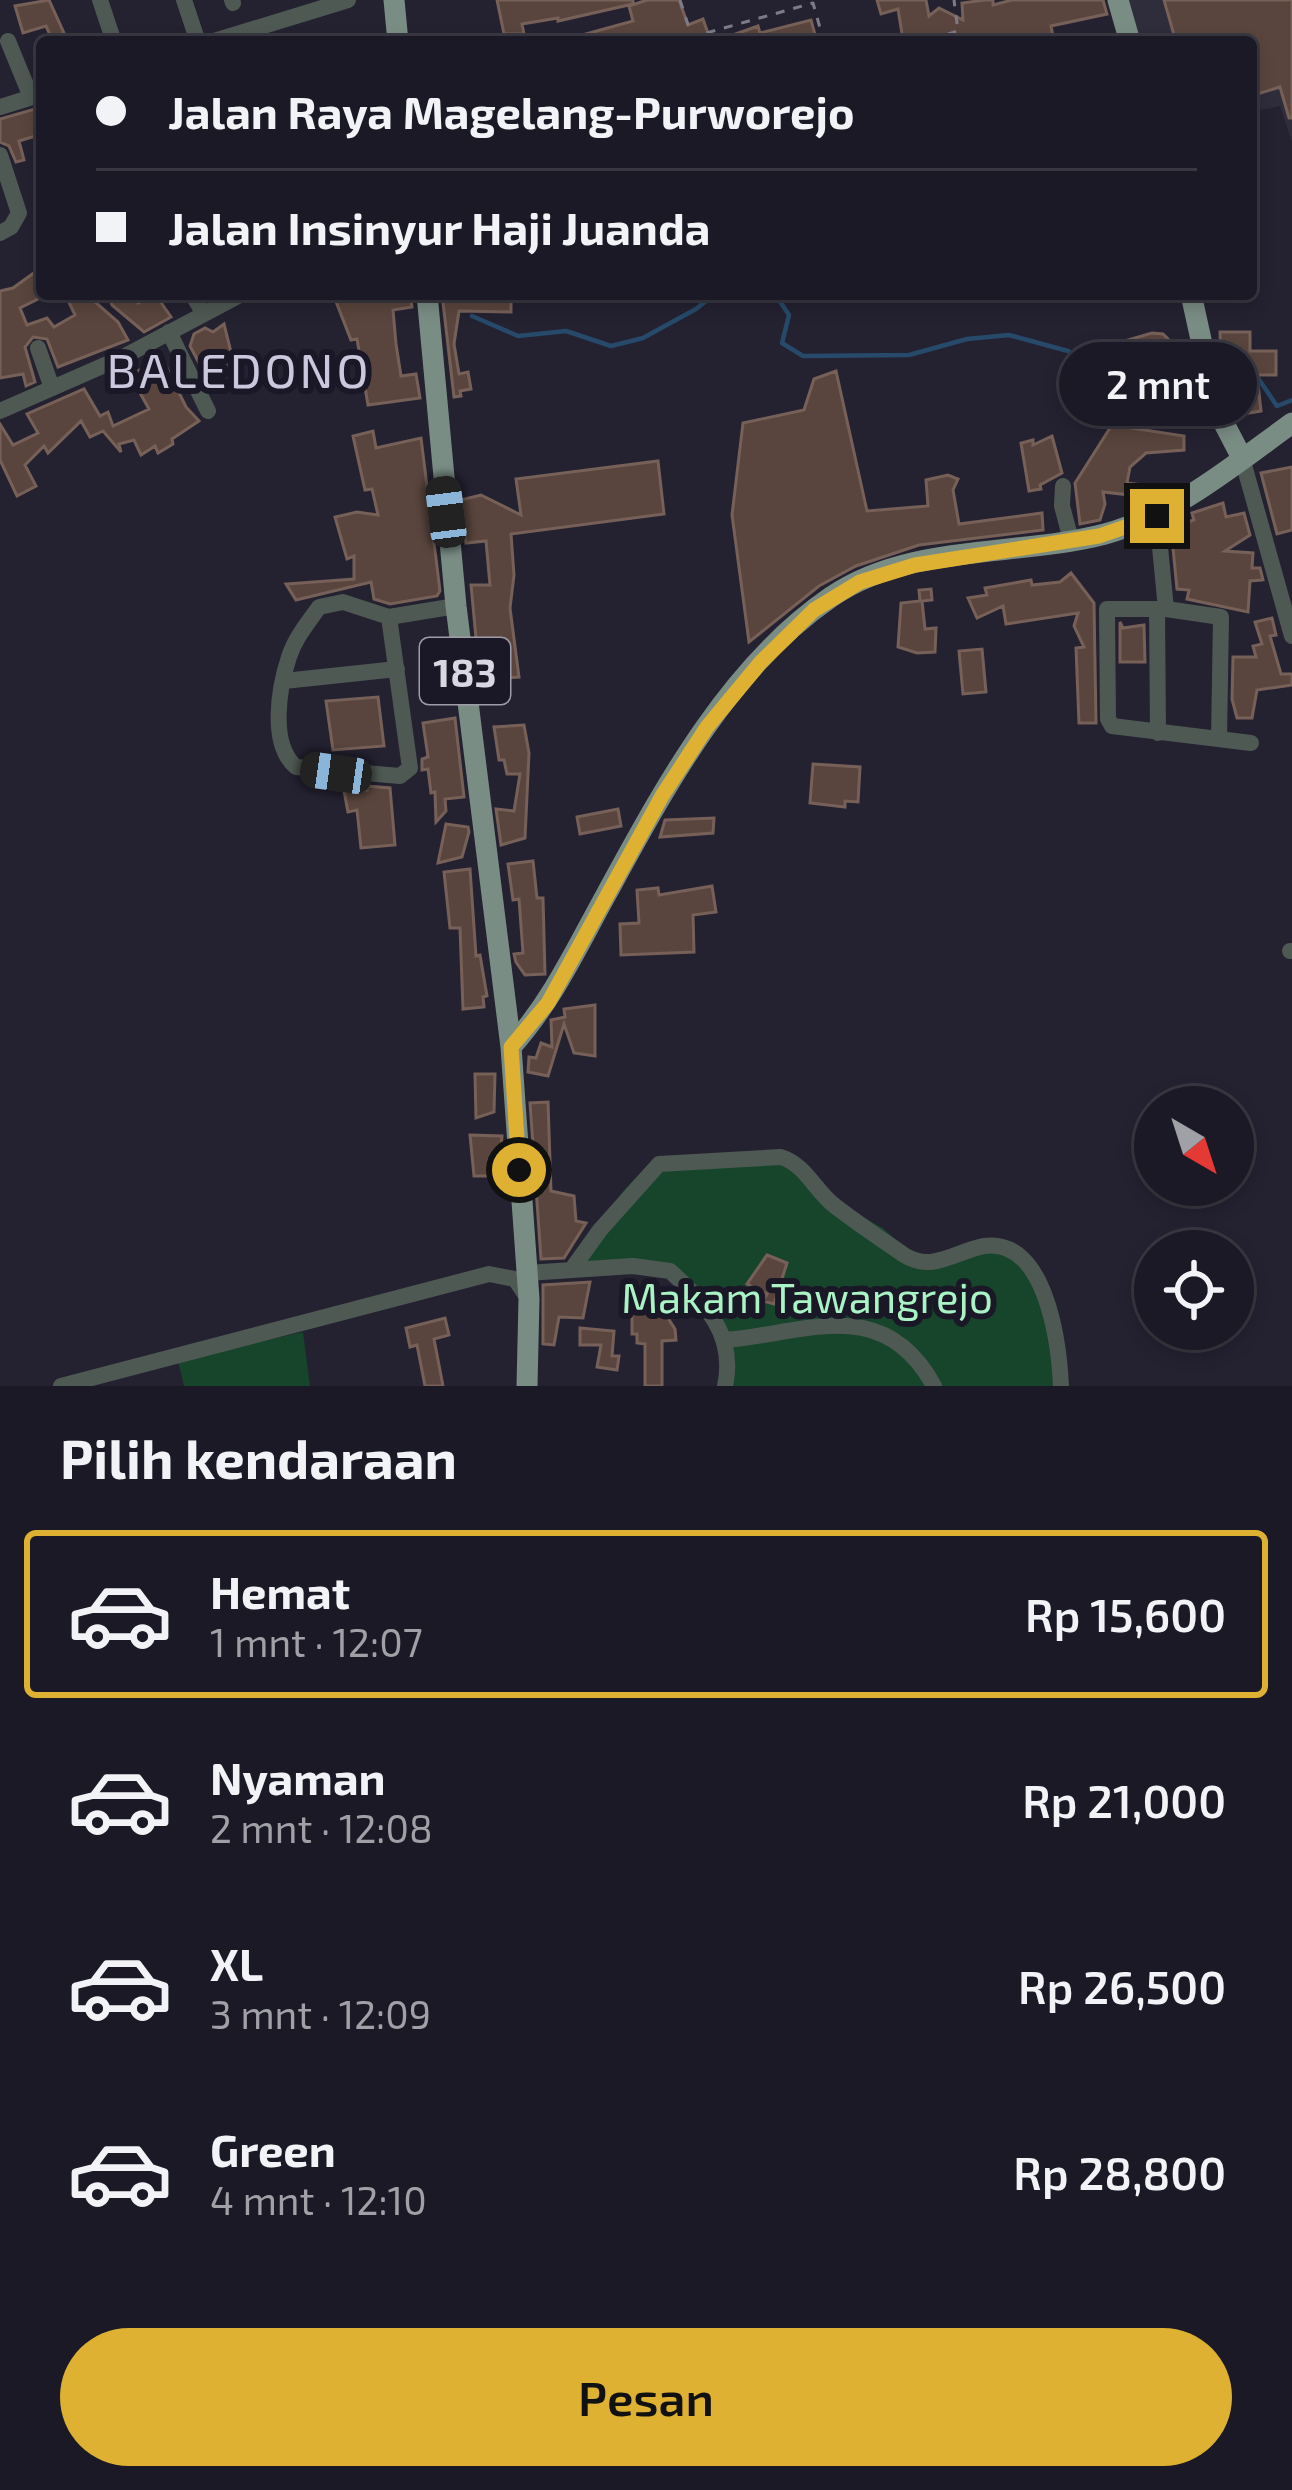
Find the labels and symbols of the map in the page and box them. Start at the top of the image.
district label: BALEDONO [106,340,372,398]
callout: 2 mnt [1058,342,1256,426]
car [424,474,468,550]
route end [1130,489,1184,543]
road number: 183 [420,638,510,704]
car [298,750,374,796]
north arrow [1134,1086,1254,1206]
route start [492,1143,546,1197]
park label: Makam Tawangrejo [621,1271,993,1322]

